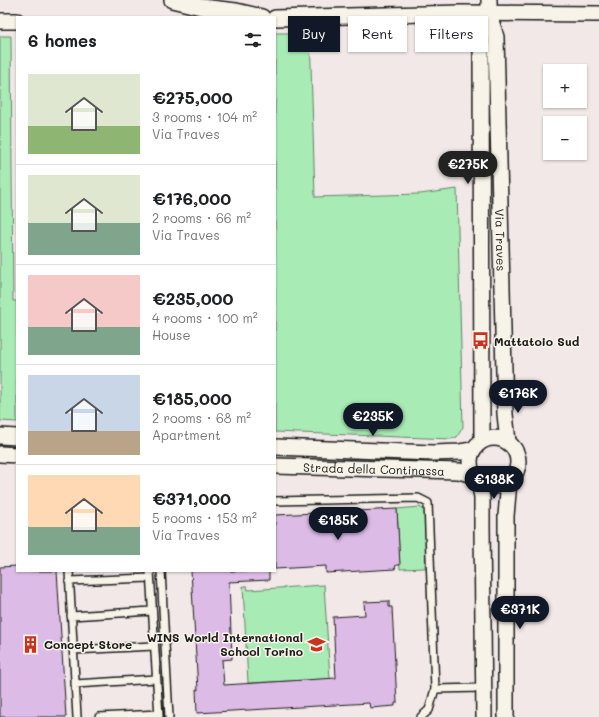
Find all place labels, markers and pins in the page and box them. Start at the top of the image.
pin: €275K [440,151,496,185]
bus stop icon: Mattatoio Sud [471,331,491,351]
place label: Mattatoio Sud [494,333,580,349]
pin: €176K [490,380,546,414]
pin: €235K [345,403,401,437]
pin: €138K [466,466,522,500]
pin: €185K [310,507,366,541]
pin: €371K [492,596,548,630]
place label: WINS World International School Torino [147,629,303,659]
building icon: Concept Store [21,634,41,654]
school or university icon: WINS World International School Torino [306,634,326,654]
place label: Concept Store [44,636,132,652]

